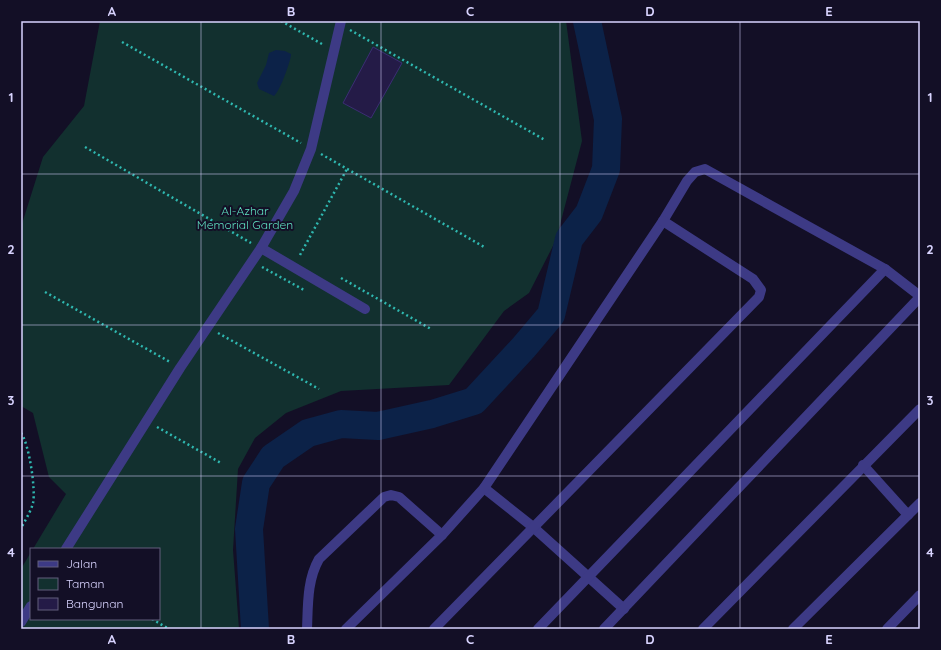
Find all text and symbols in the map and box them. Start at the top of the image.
text: A [108,3,117,19]
text: B [287,3,295,19]
text: C [466,3,474,19]
text: D [645,3,655,19]
text: E [825,3,833,19]
text: 1 [8,89,14,105]
text: 1 [927,89,933,105]
park label: Al-Azhar Memorial Garden [197,203,293,232]
text: 2 [7,241,15,257]
text: 2 [926,241,934,257]
text: 3 [8,392,15,408]
text: 3 [927,392,934,408]
text: 4 [7,544,15,560]
text: 4 [926,544,934,560]
legend [30,548,160,620]
text: Jalan [66,556,97,571]
text: Taman [66,576,104,591]
text: Bangunan [66,596,123,611]
text: A [108,631,117,647]
text: B [287,631,295,647]
text: C [466,631,474,647]
text: D [645,631,655,647]
text: E [825,631,833,647]

